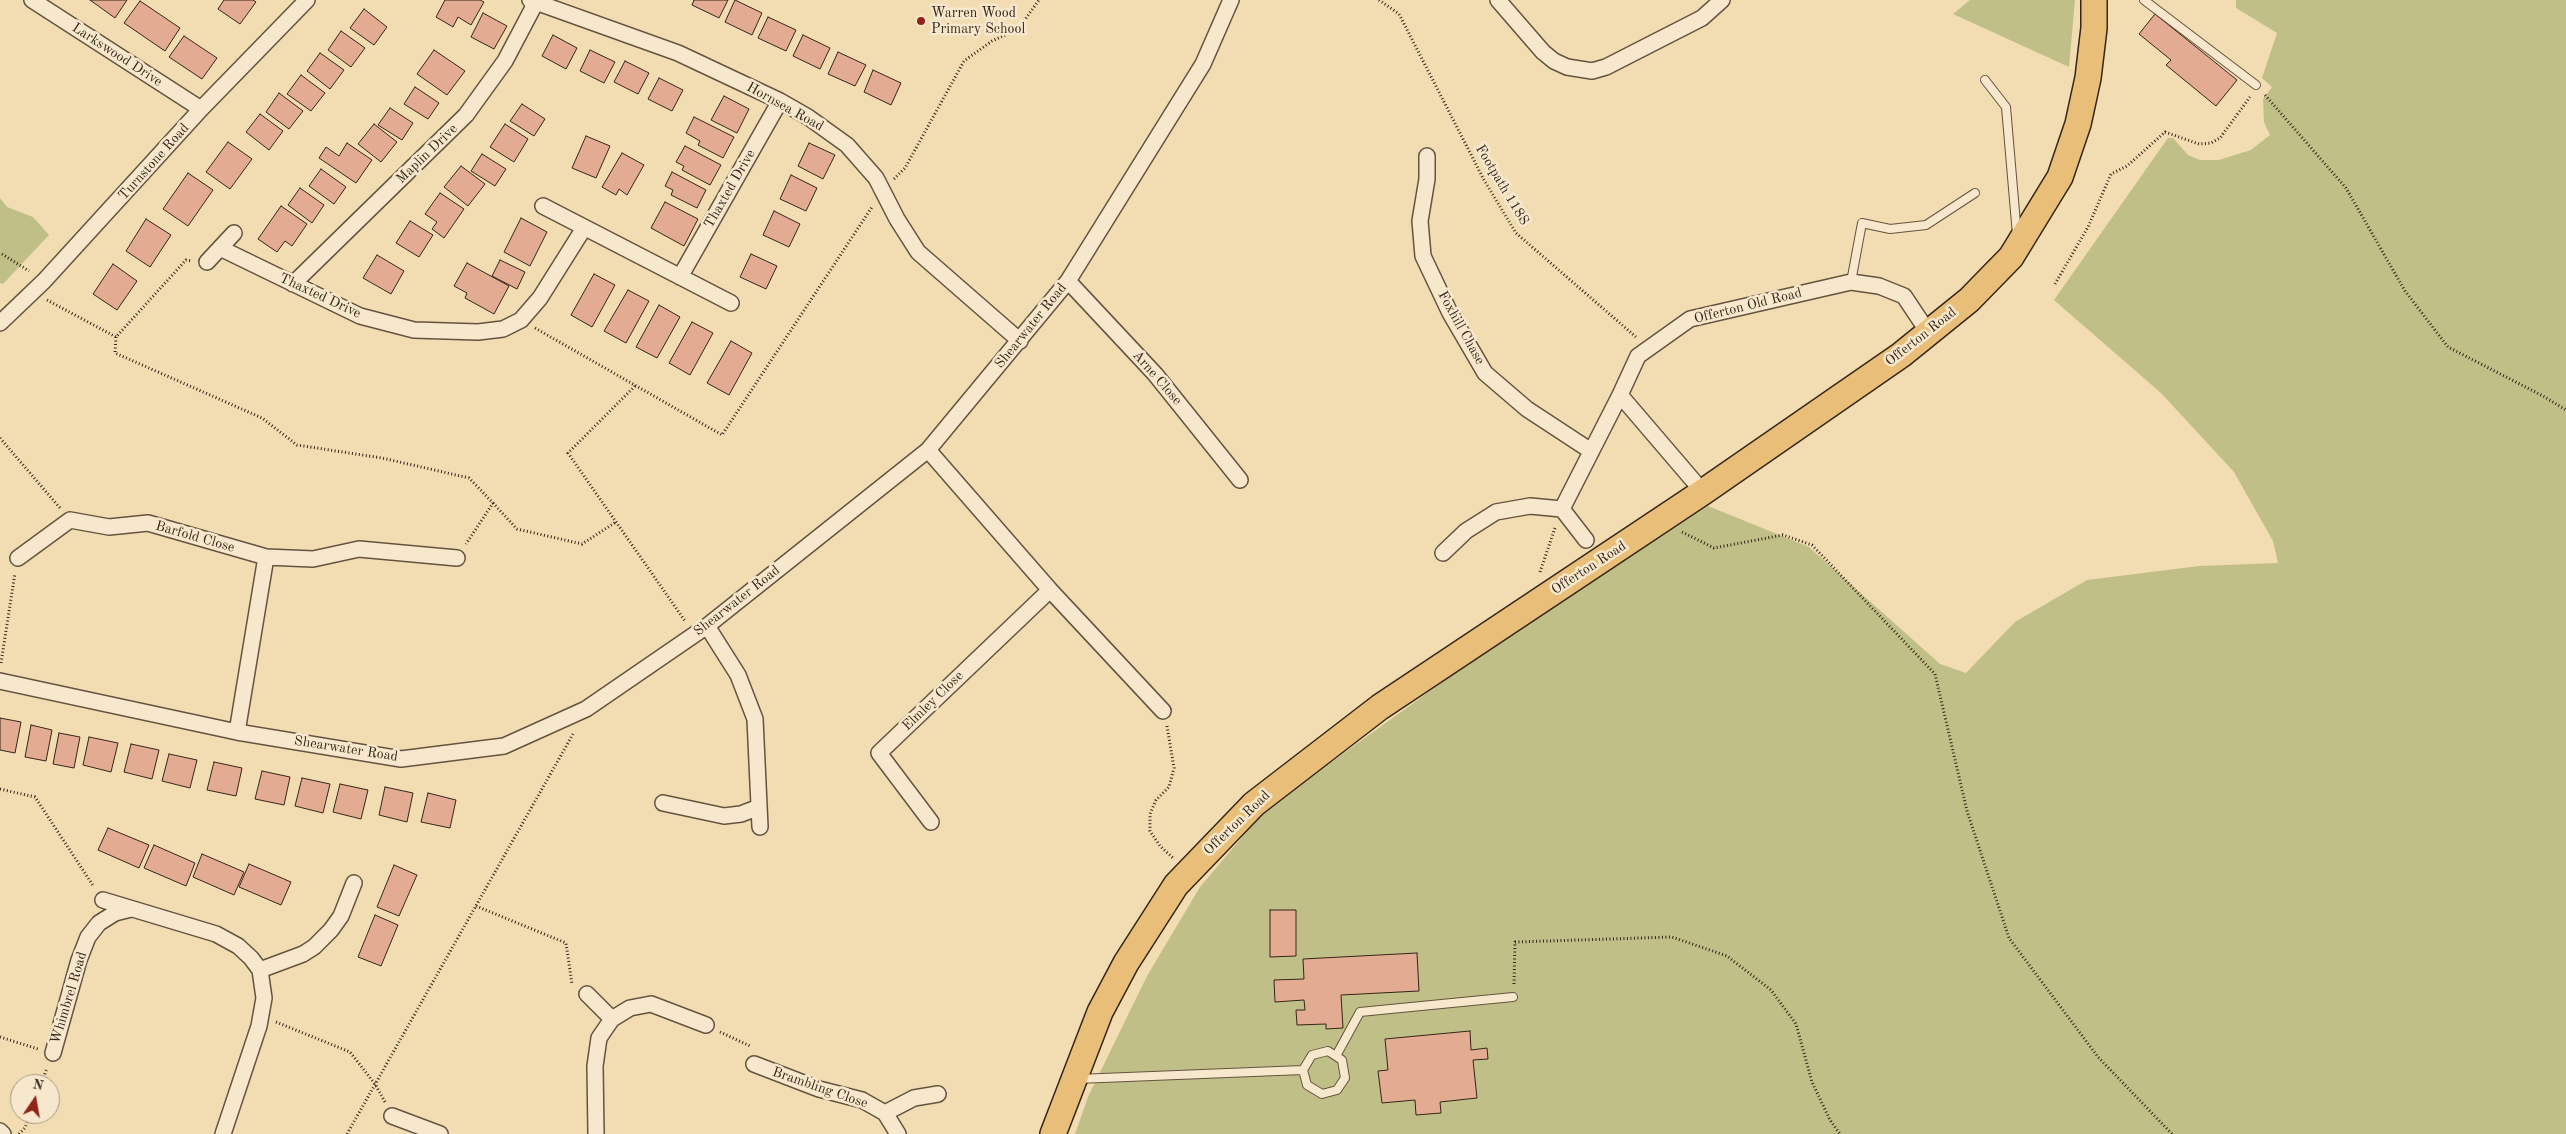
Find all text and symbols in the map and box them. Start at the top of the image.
place label: Warren Wood Primary School [931,5,1025,38]
marker: Warren Wood Primary School [915,15,927,27]
street label: Larkswood Drive [69,20,165,90]
street label: Hornsea Road [743,79,827,135]
street label: Turnstone Road [115,120,193,204]
street label: Maplin Drive [393,121,461,187]
street label: Footpath 118S [1471,142,1533,228]
street label: Thaxted Drive [701,147,759,231]
street label: Thaxted Drive [277,270,363,322]
street label: Shearwater Road [991,280,1071,372]
street label: Offerton Old Road [1692,284,1804,328]
street label: Foxhill Chase [1434,288,1488,368]
street label: Offerton Road [1882,304,1960,370]
street label: Arne Close [1129,347,1185,409]
street label: Barfold Close [154,518,236,556]
street label: Offerton Road [1548,538,1630,598]
street label: Shearwater Road [690,562,784,640]
street label: Elmley Close [899,668,967,734]
street label: Shearwater Road [293,732,399,766]
street label: Offerton Road [1200,787,1274,859]
street label: Whimbrel Road [47,950,91,1046]
street label: Brambling Close [770,1064,870,1112]
north arrow [10,1074,60,1124]
text: N [31,1077,45,1093]

